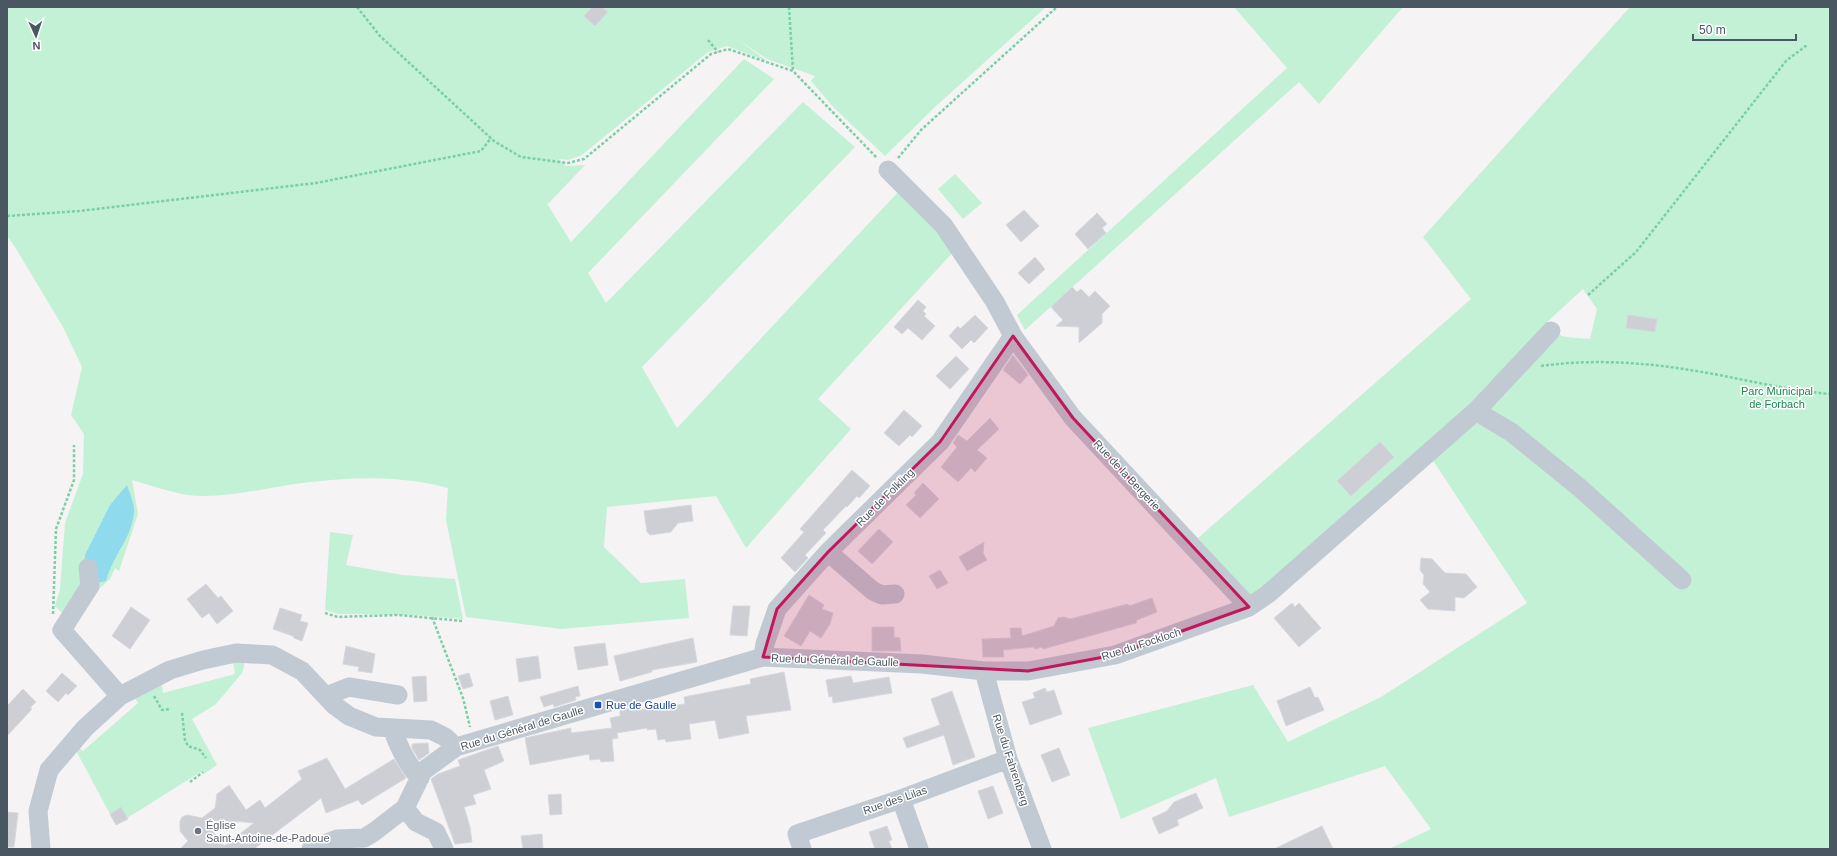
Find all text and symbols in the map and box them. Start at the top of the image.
north arrow [16,16,56,56]
scale bar [1693,16,1796,42]
text: 50 m [1699,23,1726,37]
text: N [32,40,41,52]
park label: Parc Municipal de Forbach [1741,385,1813,410]
street label: Rue de la Bergerie [1091,437,1163,513]
street label: Rue de Folkling [854,466,916,528]
street label: Rue du Fockloch [1100,626,1182,662]
street label: Rue du Général de Gaulle [771,652,899,668]
place label: Rue de Gaulle [606,699,676,711]
marker: Rue de Gaulle [593,700,603,710]
street label: Rue du Général de Gaulle [459,704,585,752]
street label: Rue du Fahrenberg [991,713,1031,807]
street label: Rue des Lilas [862,783,929,817]
place label: Église Saint-Antoine-de-Padoue [206,819,330,844]
marker: Église Saint-Antoine-de-Padoue [193,826,203,836]

